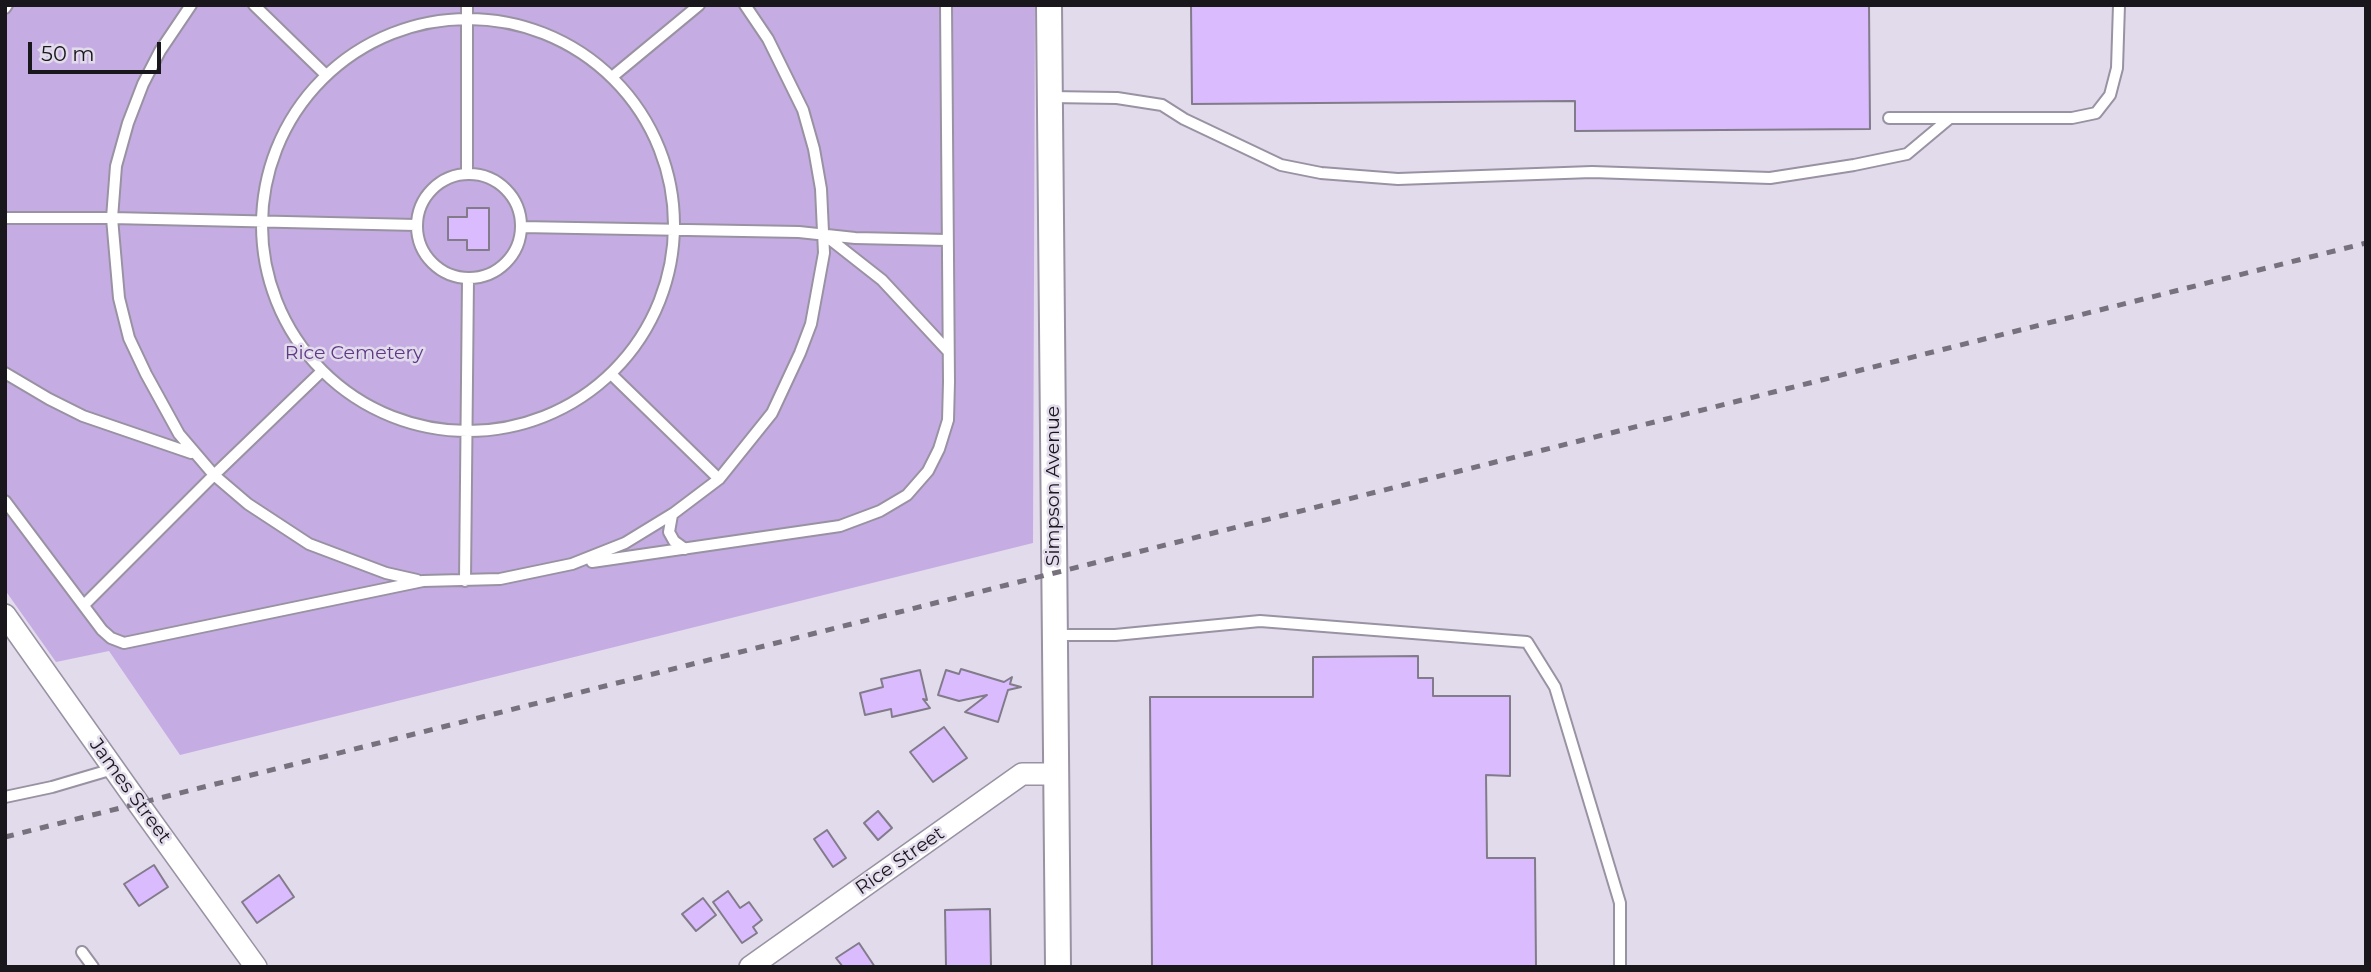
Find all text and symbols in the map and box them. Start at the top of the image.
scale bar [32,28,164,72]
text: 50 m [41,41,95,66]
park label: Rice Cemetery [285,342,423,364]
street label: Simpson Avenue [1042,406,1064,566]
street label: James Street [84,734,176,848]
street label: Rice Street [851,822,949,900]

